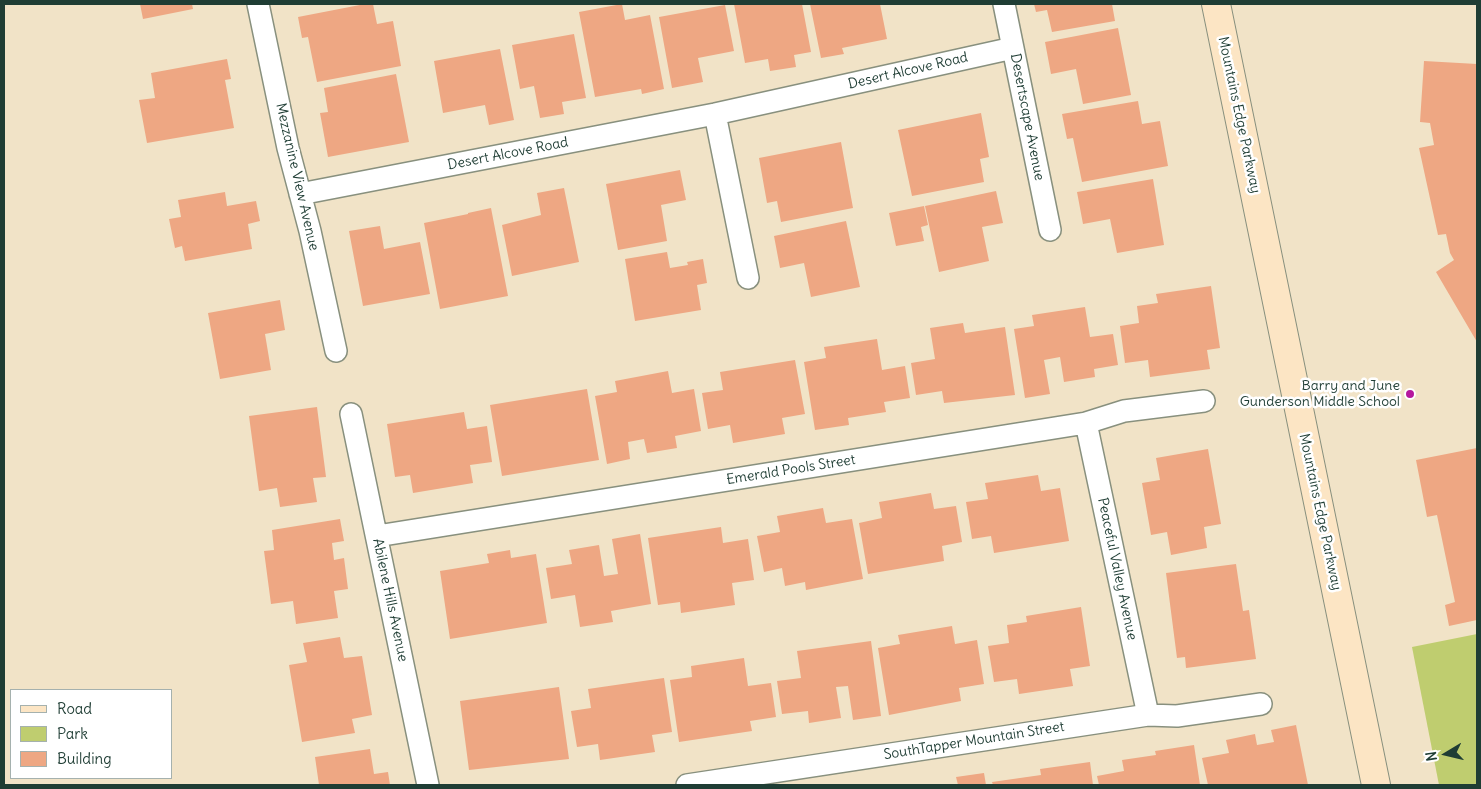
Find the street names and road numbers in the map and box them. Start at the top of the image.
street label: Mountains Edge Parkway [1214,35,1264,195]
street label: Desert Alcove Road [846,49,970,93]
street label: Desertscape Avenue [1006,52,1048,182]
street label: Mezzanine View Avenue [272,102,322,252]
street label: Desert Alcove Road [446,134,570,174]
street label: Mountains Edge Parkway [1295,432,1345,592]
street label: Emerald Pools Street [725,452,857,488]
street label: Peaceful Valley Avenue [1094,496,1140,642]
street label: Abilene Hills Avenue [369,537,411,663]
street label: SouthTapper Mountain Street [882,718,1066,764]

